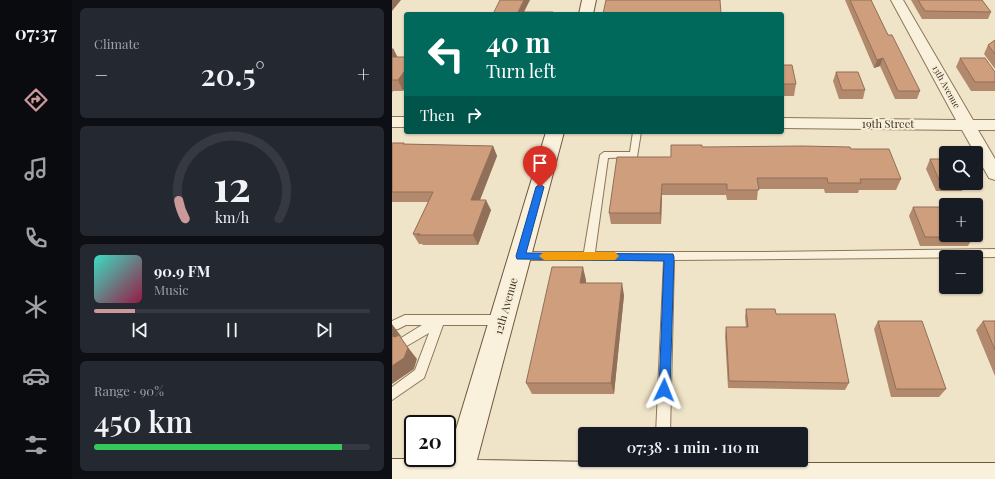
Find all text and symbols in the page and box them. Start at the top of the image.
text: 07:37 [15,21,57,45]
text: 40 m [486,23,551,60]
icon: left [420,28,472,80]
text: Climate [94,35,140,52]
text: 20.5° [200,54,265,94]
text: − [94,59,108,89]
text: + [357,59,370,89]
text: Turn left [486,59,556,83]
street label: 13th Avenue [930,63,964,111]
icon: directions [22,86,50,114]
icon: right [463,104,485,126]
text: Then [420,105,455,125]
street label: 19th Street [862,116,914,131]
pin [523,146,557,187]
map controls [939,146,983,294]
button: search [939,146,983,190]
icon: arrive [529,152,551,174]
icon: music [22,155,50,183]
text: 12 [213,156,251,211]
button: + [939,198,983,242]
text: km/h [215,207,250,226]
icon: phone [22,224,50,252]
button: − [939,250,983,294]
text: 90.9 FM [154,261,210,281]
street label: 12th Avenue [490,275,521,336]
text: Music [154,281,189,298]
icon: climate [22,293,50,321]
icon: previous [129,319,151,341]
icon: pause [221,319,243,341]
icon: next [313,319,335,341]
icon: car [22,362,50,390]
position arrow [643,369,685,411]
text: Range · 90% [94,382,164,399]
text: 450 km [94,401,193,441]
speed limit sign: 20 [404,415,456,467]
icon: filters [22,431,50,459]
text: 07:38 · 1 min · 110 m [627,437,759,457]

